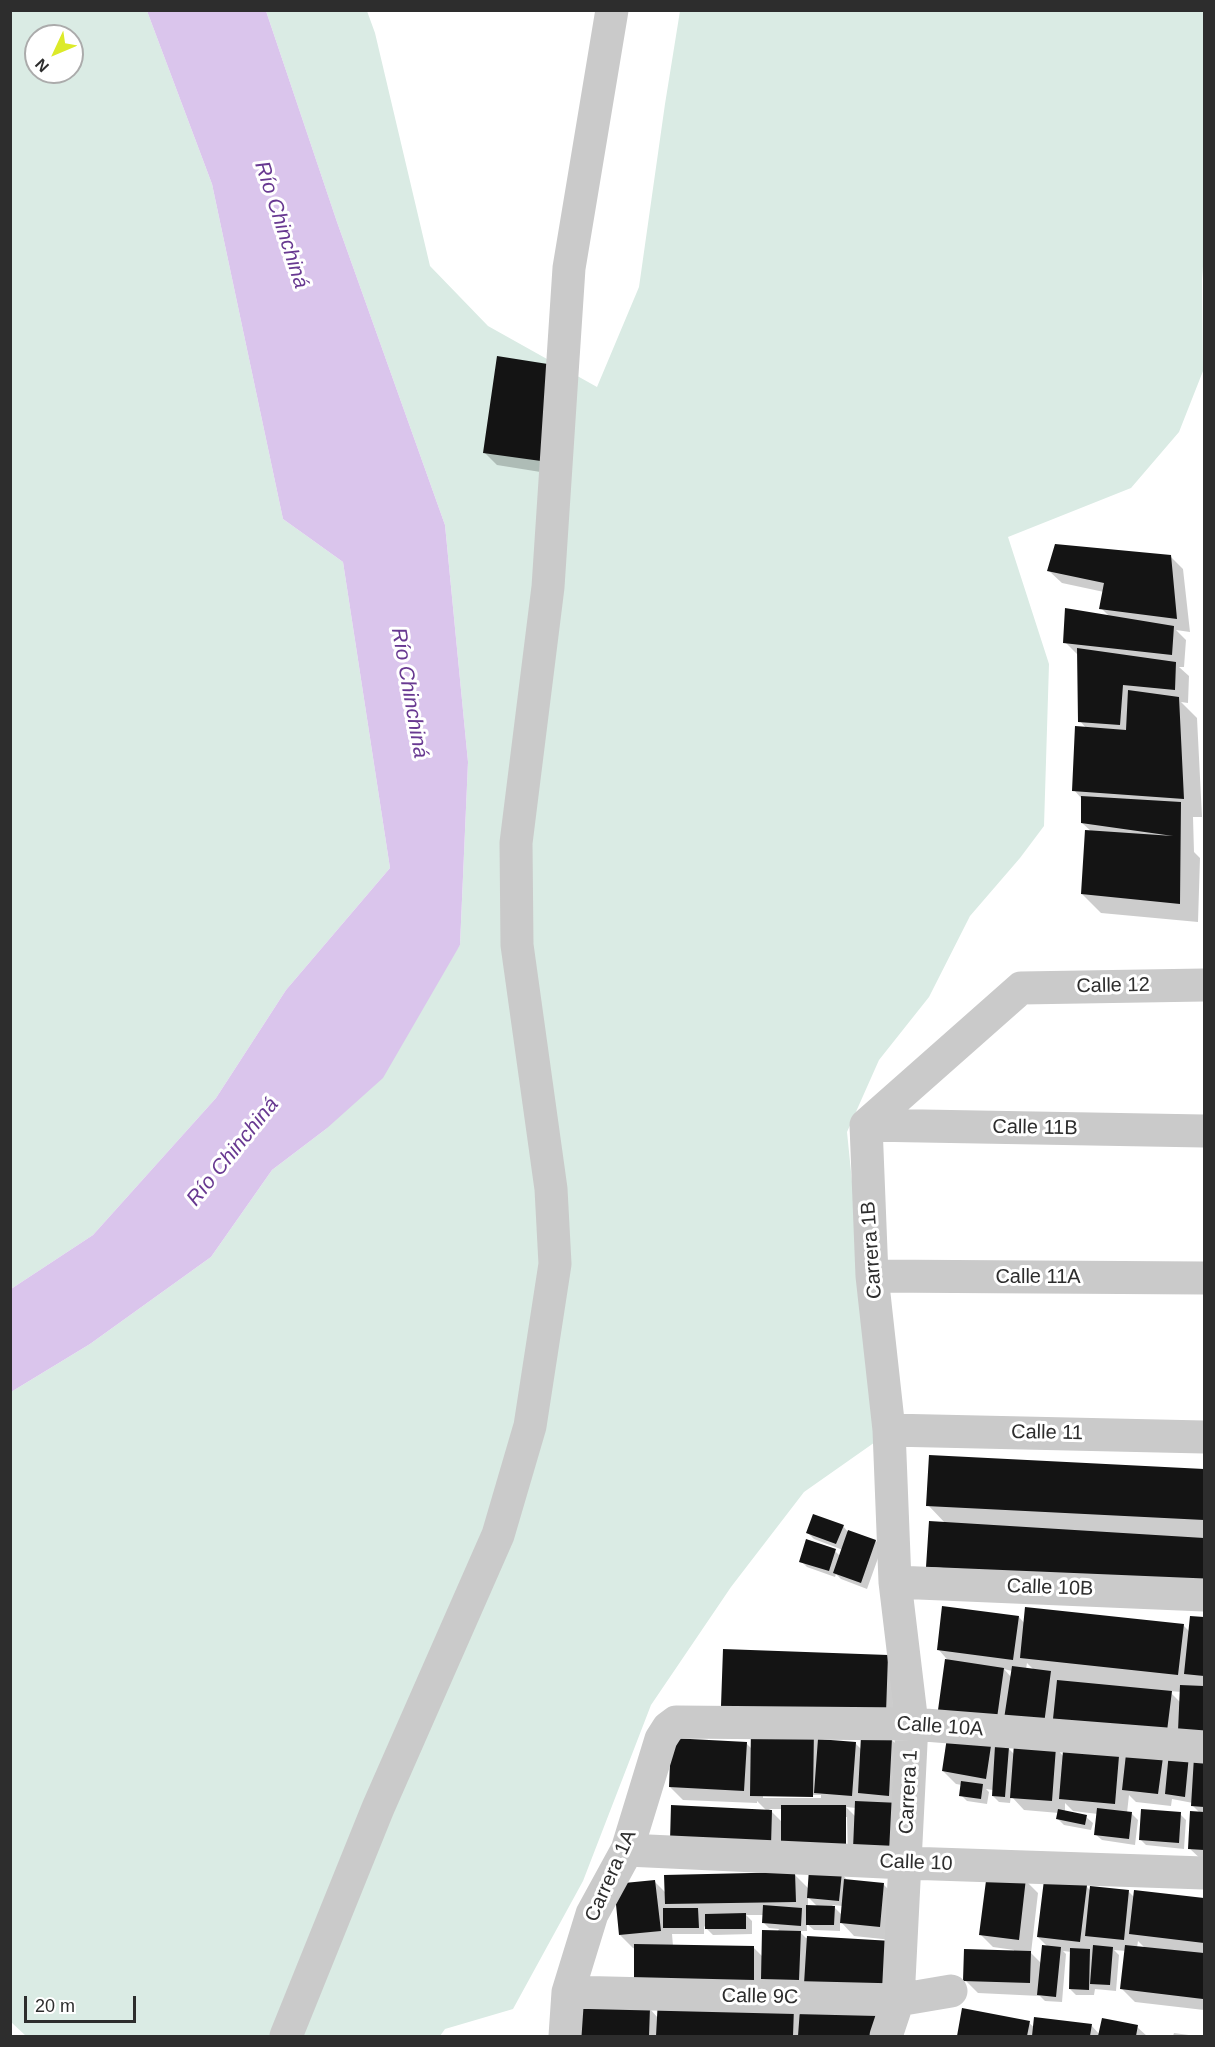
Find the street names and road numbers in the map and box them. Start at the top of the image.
street label: Calle 12 [1076,973,1150,999]
street label: Calle 11B [992,1115,1078,1141]
street label: Carrera 1B [857,1200,887,1300]
street label: Calle 11A [995,1265,1081,1289]
street label: Calle 11 [1011,1420,1083,1446]
street label: Calle 10B [1006,1574,1094,1602]
street label: Calle 10A [896,1712,984,1742]
street label: Carrera 1 [895,1749,923,1835]
street label: Carrera 1A [580,1826,642,1926]
street label: Calle 10 [879,1850,953,1876]
street label: Calle 9C [721,1984,799,2010]

